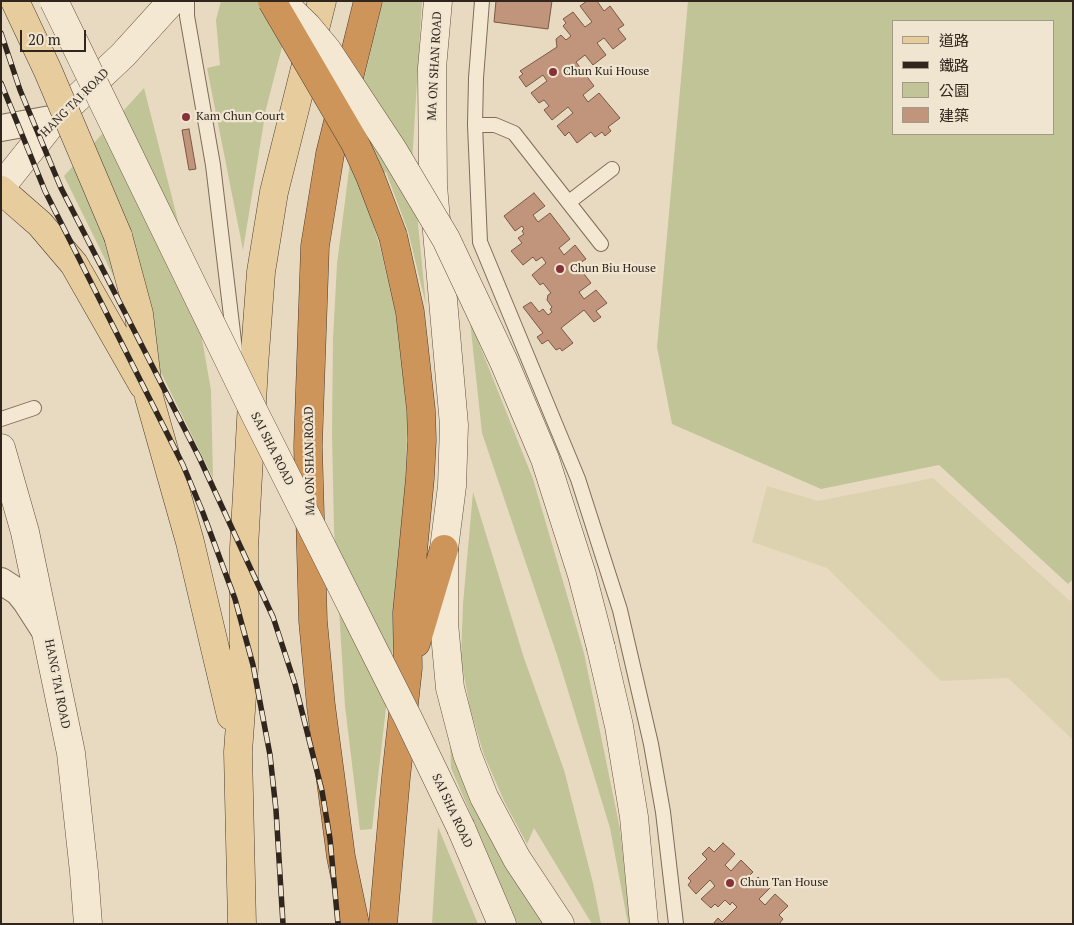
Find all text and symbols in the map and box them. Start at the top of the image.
street label: MA ON SHAN ROAD [425,11,445,121]
scale bar [22,20,89,52]
legend [892,20,1054,135]
text: 20 m [28,29,61,49]
text: 道路 [939,30,969,50]
text: 鐵路 [939,55,969,75]
place label: Chun Kui House [563,65,649,79]
street label: HANG TAI ROAD [38,66,112,140]
marker: Chun Kui House [547,66,559,78]
text: 公園 [939,80,969,100]
text: 建築 [939,105,969,125]
place label: Kam Chun Court [196,110,285,124]
marker: Kam Chun Court [180,111,192,123]
place label: Chun Biu House [570,262,656,276]
marker: Chun Biu House [554,263,566,275]
street label: MA ON SHAN ROAD [302,406,318,516]
street label: SAI SHA ROAD [247,410,297,488]
street label: HANG TAI ROAD [41,638,73,730]
street label: SAI SHA ROAD [429,772,475,850]
place label: Chun Tan House [740,876,828,890]
marker: Chun Tan House [724,877,736,889]

